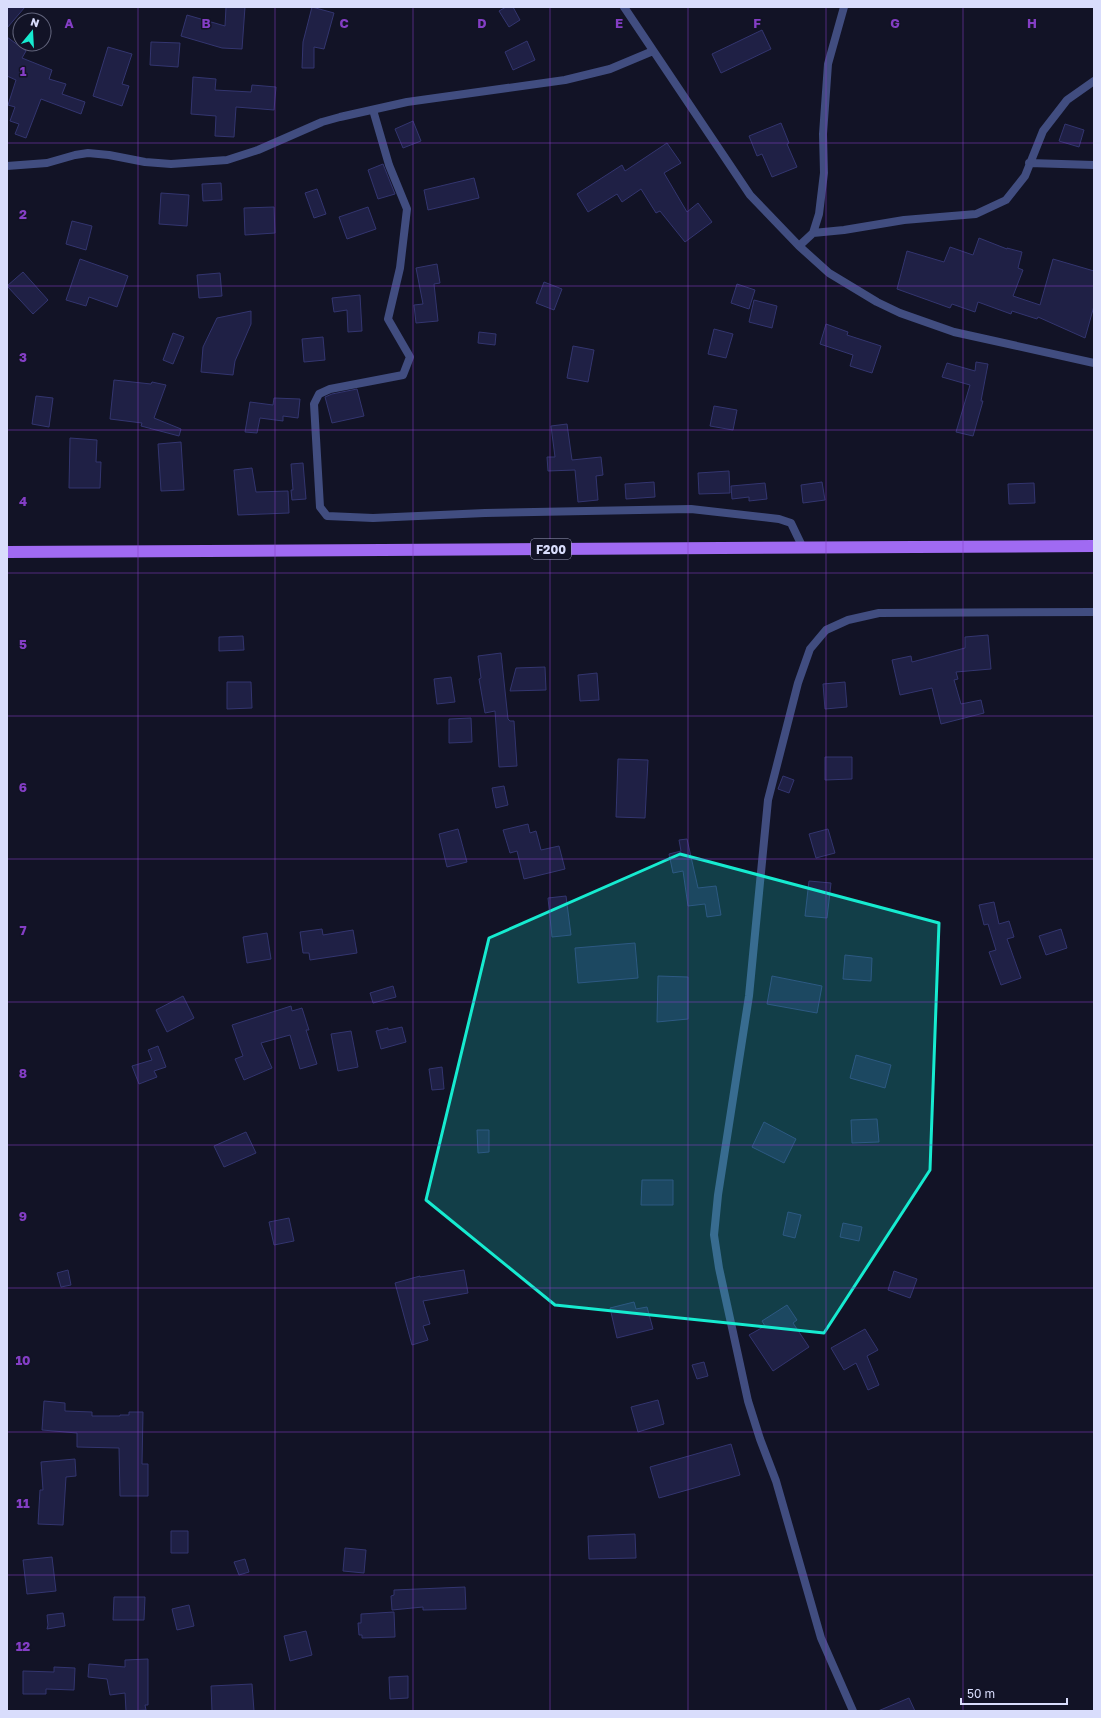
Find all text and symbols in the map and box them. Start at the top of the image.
north arrow [12,12,52,52]
text: N [29,15,41,29]
text: A [64,15,74,31]
text: B [201,15,211,31]
text: C [339,15,349,31]
text: D [477,15,487,31]
text: E [615,15,623,31]
text: F [753,15,761,31]
text: G [890,15,900,31]
text: H [1027,15,1037,31]
text: 1 [20,63,27,79]
text: 2 [19,206,27,222]
text: 3 [19,349,27,365]
text: 4 [19,493,27,509]
road number: F200 [531,539,571,559]
text: 5 [19,636,27,652]
text: 6 [19,779,27,795]
text: 7 [19,922,27,938]
text: 8 [19,1065,27,1081]
text: 9 [19,1208,27,1224]
text: 10 [15,1352,31,1368]
text: 11 [16,1495,30,1511]
text: 12 [16,1638,30,1654]
scale bar [961,1680,1067,1706]
text: 50 m [967,1686,995,1701]

